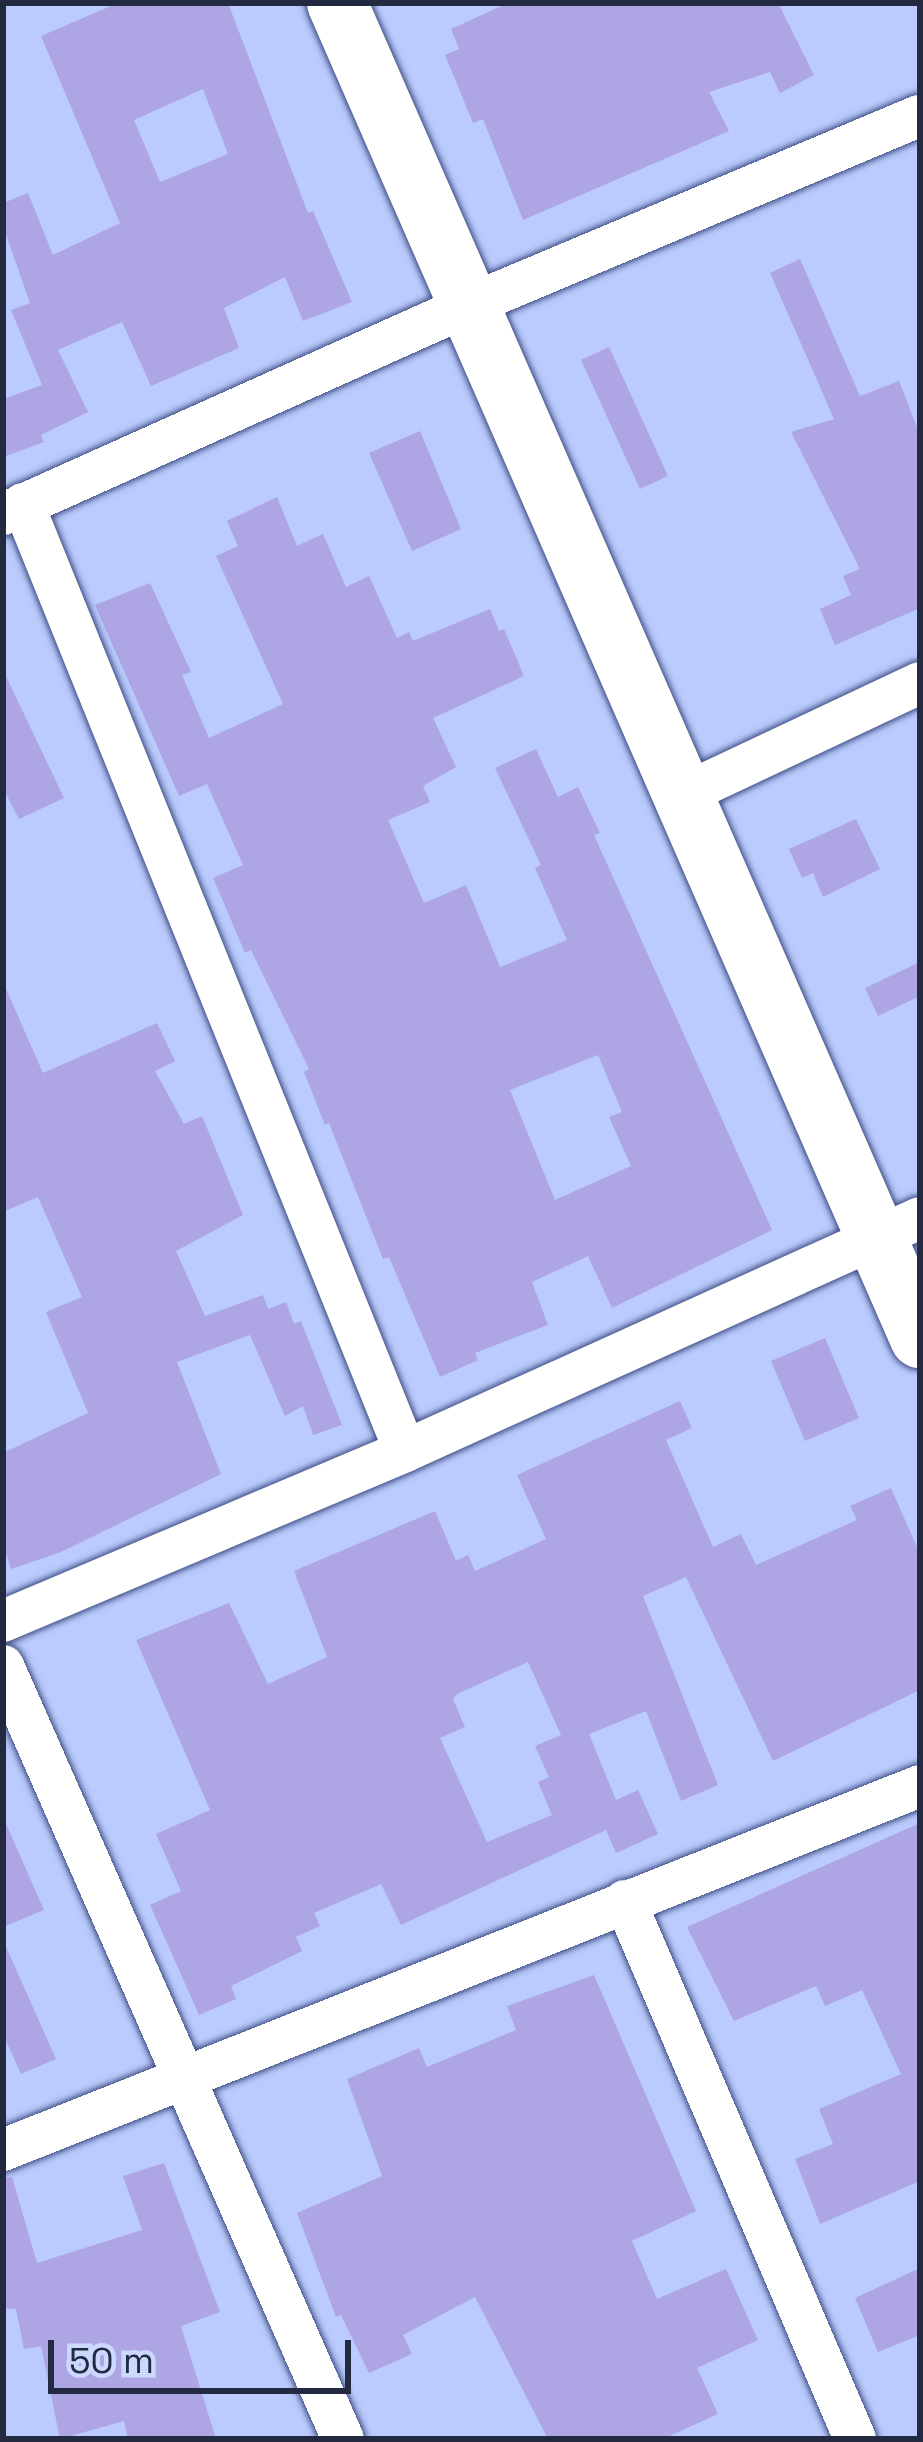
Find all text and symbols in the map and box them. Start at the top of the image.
scale bar [54,2316,357,2390]
text: 50 m [69,2338,154,2384]

